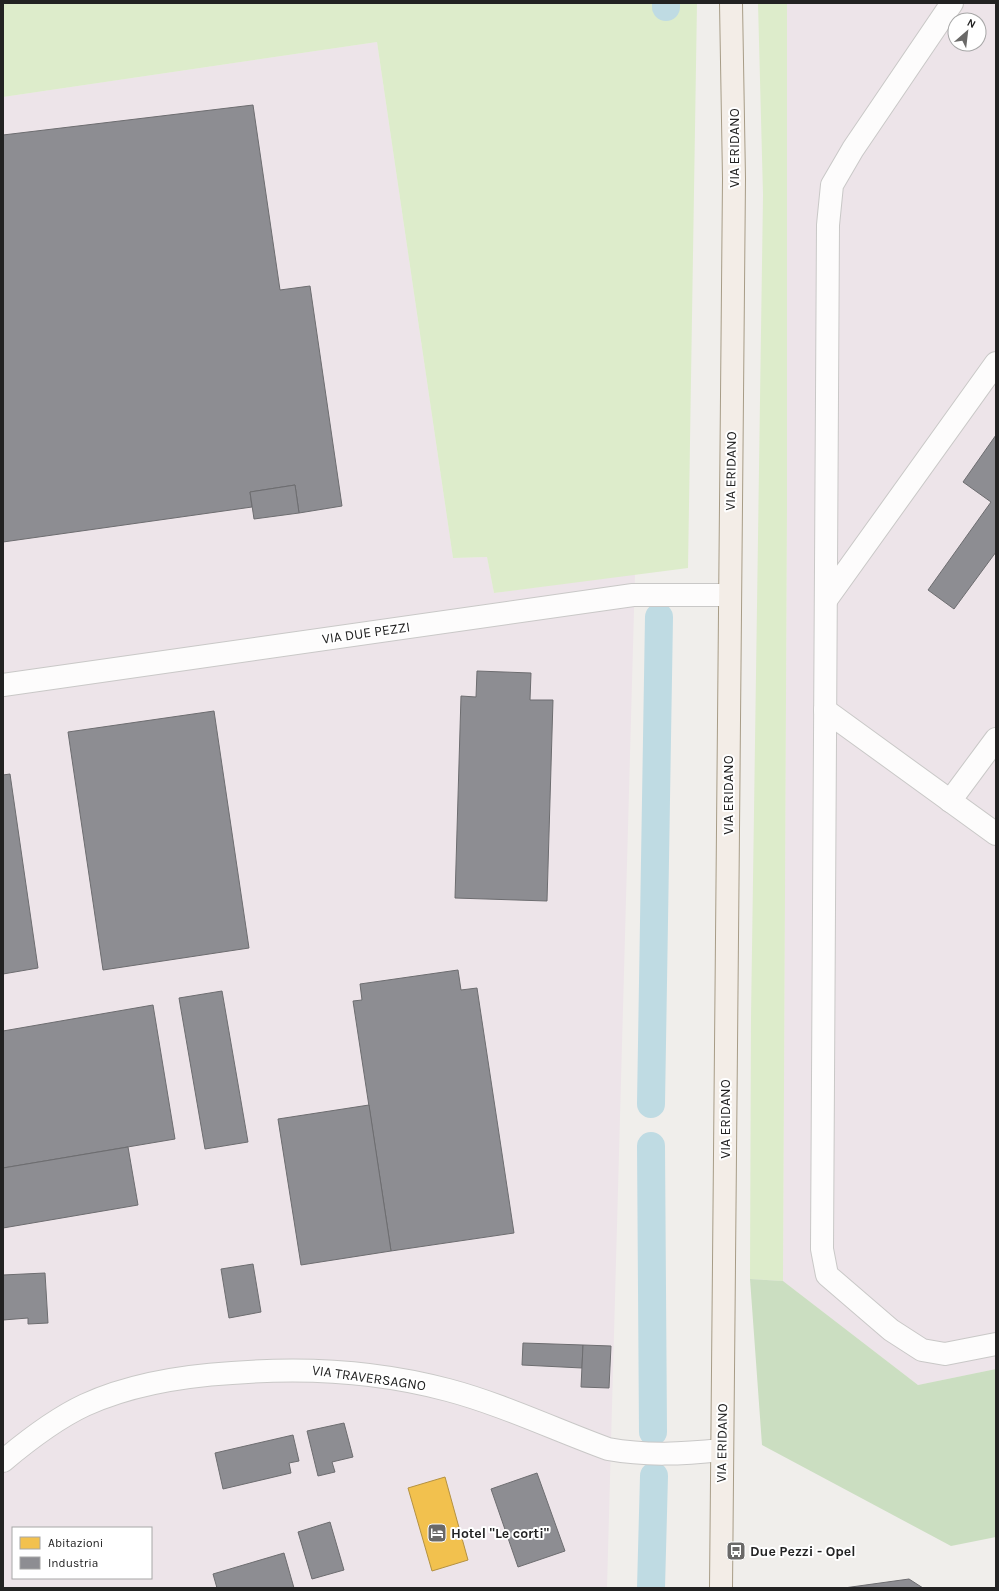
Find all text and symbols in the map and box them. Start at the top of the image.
north arrow [947,12,987,52]
text: N [965,16,978,31]
street label: VIA ERIDANO [726,108,743,188]
street label: VIA ERIDANO [722,431,740,511]
street label: VIA DUE PEZZI [321,618,411,648]
street label: VIA ERIDANO [720,755,737,835]
street label: VIA ERIDANO [717,1079,734,1159]
street label: VIA TRAVERSAGNO [311,1362,427,1394]
street label: VIA ERIDANO [713,1403,731,1483]
hotel icon: Hotel "Le corti" [426,1522,448,1544]
place label: Hotel "Le corti" [451,1525,549,1542]
legend [12,1527,152,1579]
text: Abitazioni [48,1536,103,1550]
bus stop icon: Due Pezzi - Opel [725,1540,747,1562]
place label: Due Pezzi - Opel [750,1543,855,1560]
text: Industria [48,1556,98,1570]

